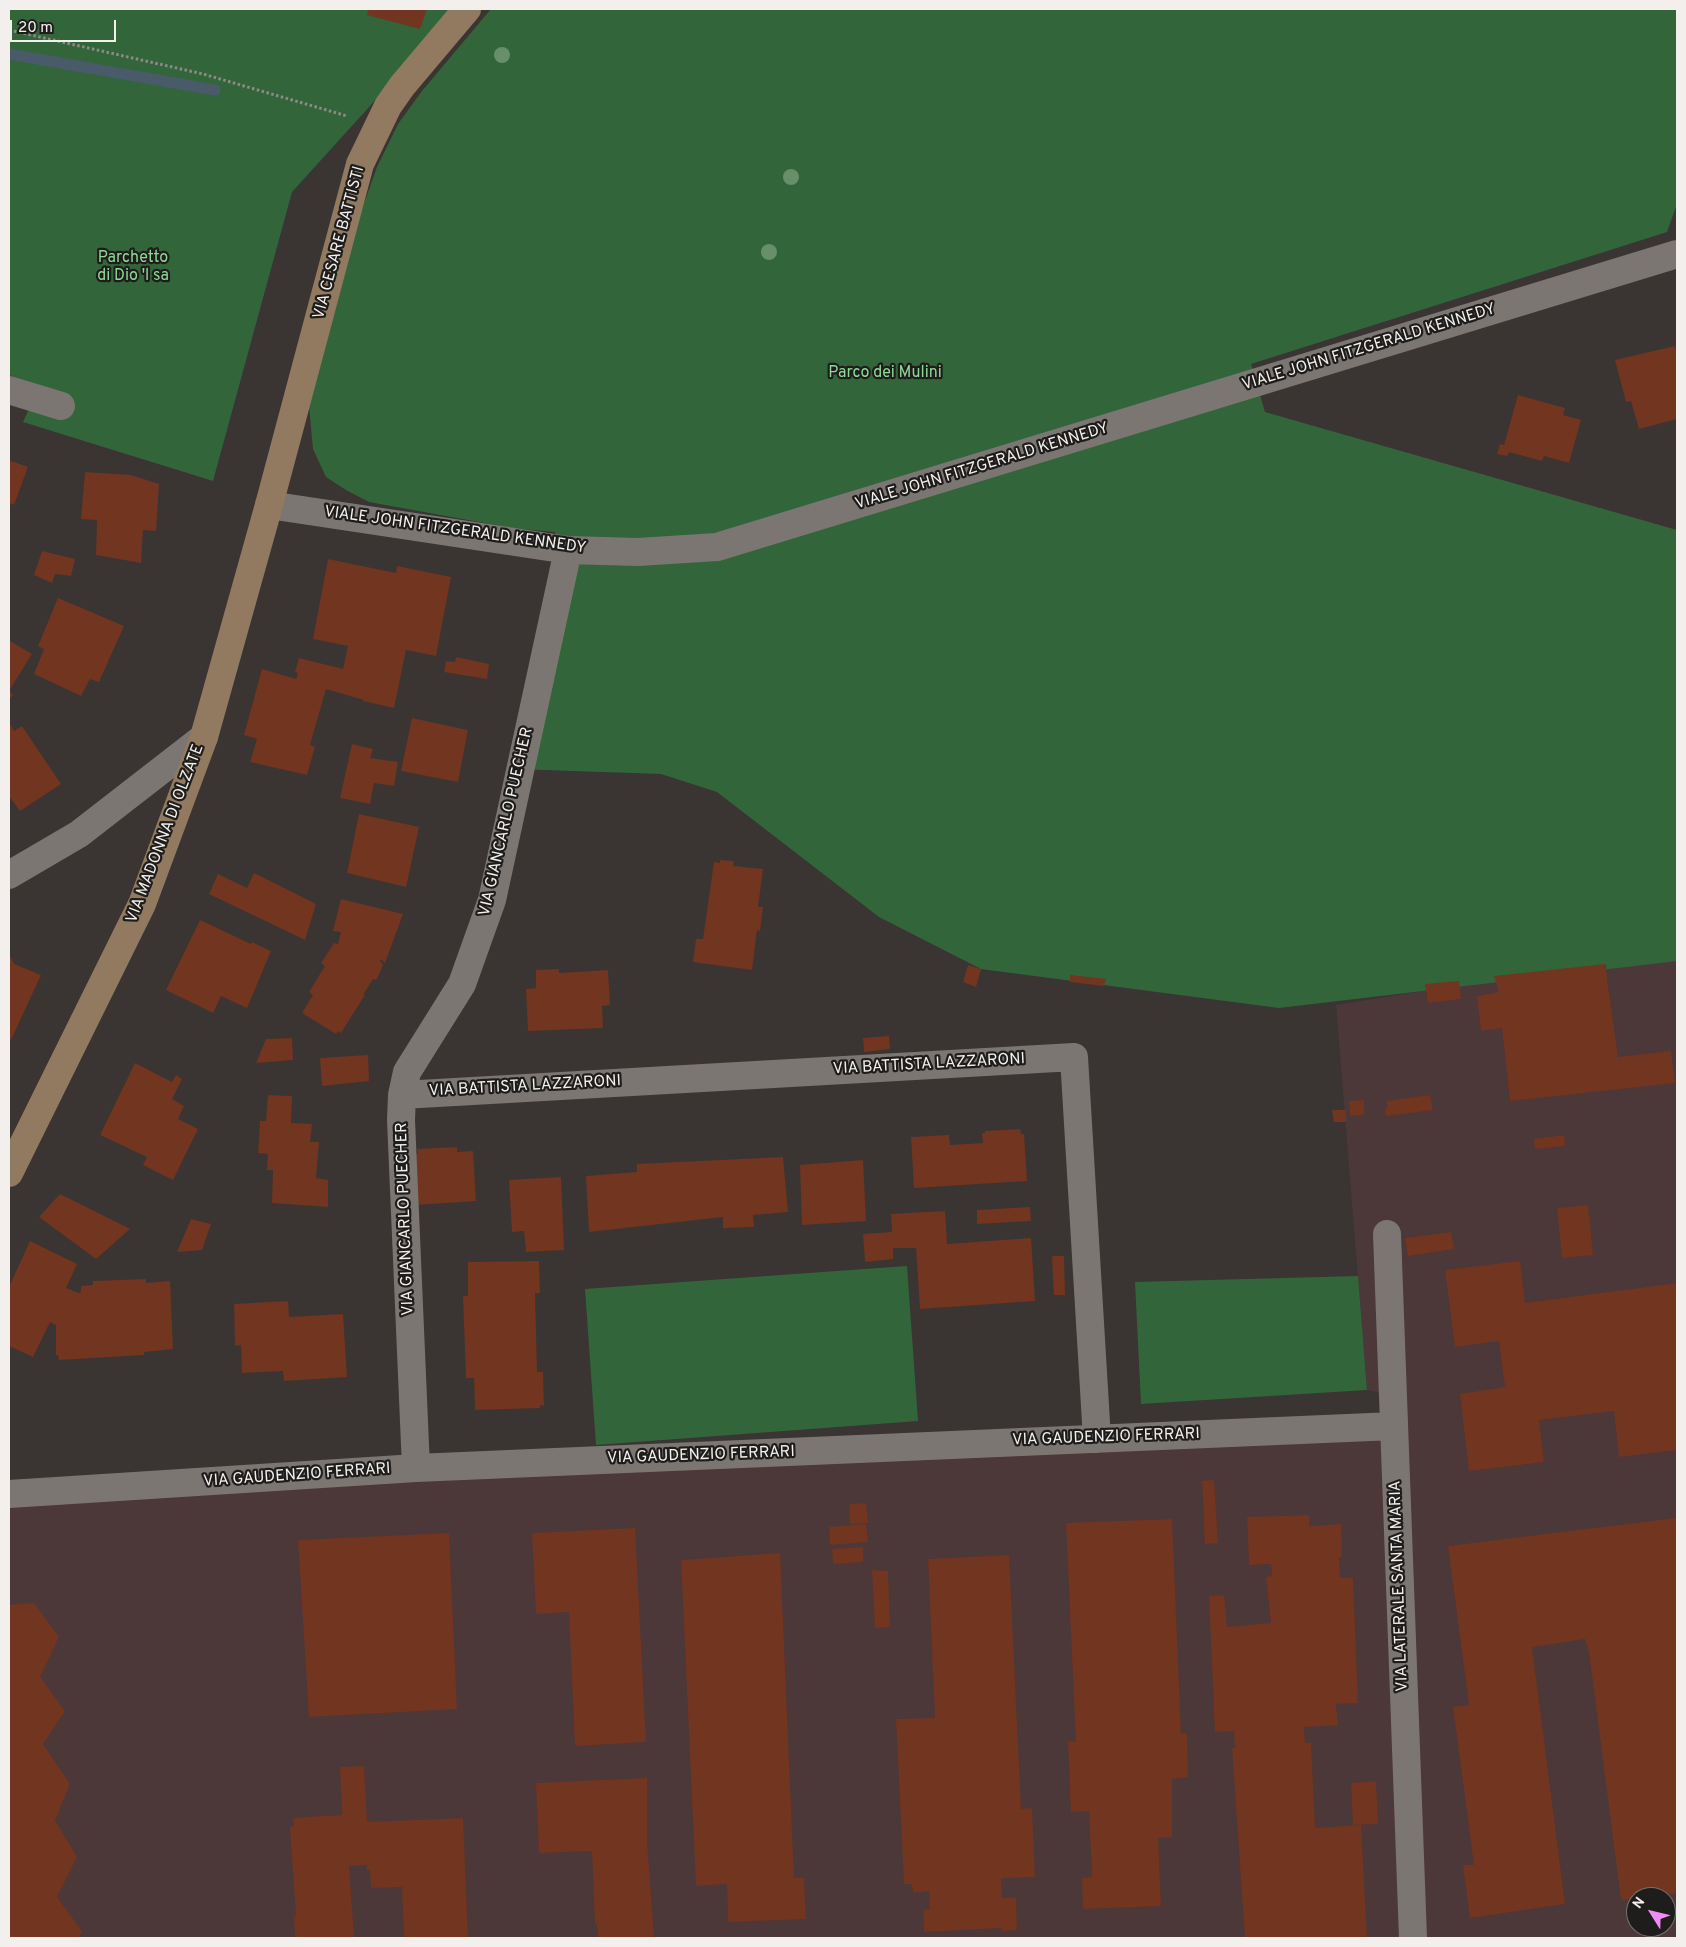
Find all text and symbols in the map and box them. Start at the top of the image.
scale bar [12,10,119,42]
text: 20 m [18,19,53,38]
street label: VIA CESARE BATTISTI [310,164,370,322]
park label: Parchetto di Dio 'l sa [97,249,169,287]
street label: VIALE JOHN FITZGERALD KENNEDY [1240,300,1498,396]
park label: Parco dei Mulini [828,364,942,384]
street label: VIALE JOHN FITZGERALD KENNEDY [853,419,1111,515]
street label: VIALE JOHN FITZGERALD KENNEDY [323,503,587,559]
street label: VIA GIANCARLO PUECHER [476,726,538,918]
street label: VIA MADONNA DI OLZATE [123,742,209,926]
street label: VIA BATTISTA LAZZARONI [832,1050,1026,1080]
street label: VIA BATTISTA LAZZARONI [428,1072,622,1102]
street label: VIA GIANCARLO PUECHER [393,1122,419,1316]
street label: VIA GAUDENZIO FERRARI [1012,1425,1200,1451]
street label: VIA GAUDENZIO FERRARI [607,1443,795,1469]
street label: VIA GAUDENZIO FERRARI [203,1460,391,1492]
street label: VIA LATERALE SANTA MARIA [1387,1480,1413,1692]
north arrow [1626,1887,1676,1937]
text: N [1629,1894,1649,1913]

